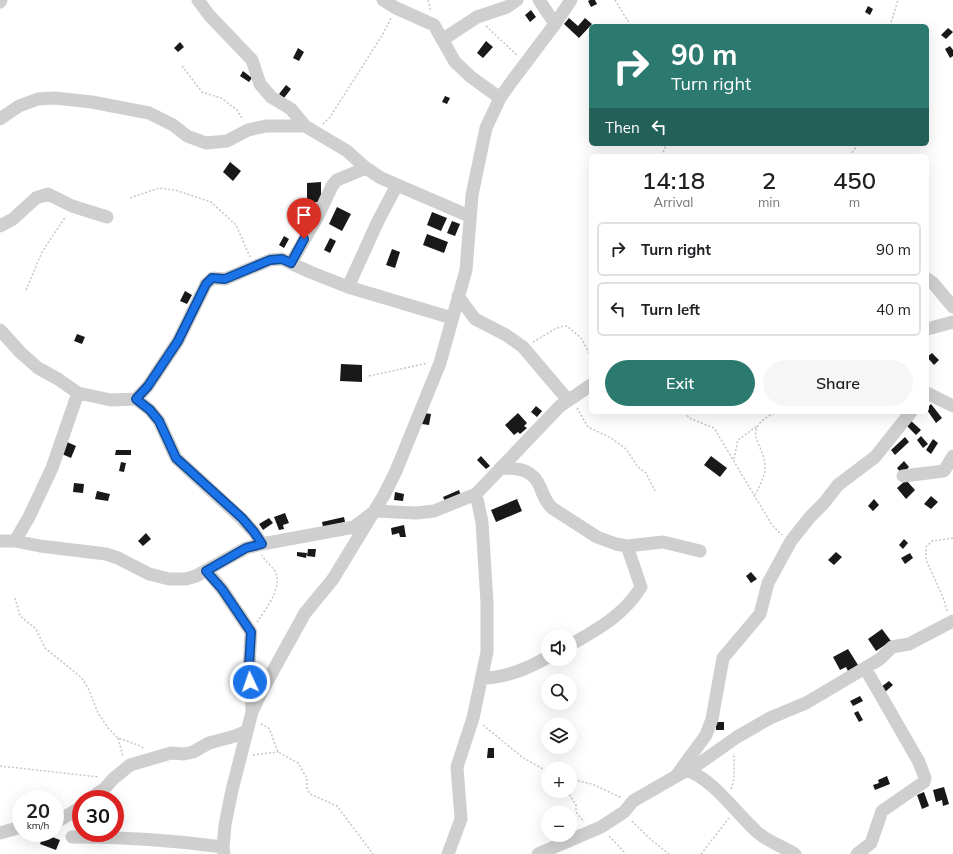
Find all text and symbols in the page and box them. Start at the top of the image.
text: 90 m [671,37,737,72]
icon: right [605,40,657,92]
text: Turn right [671,72,751,95]
icon: left [648,116,670,138]
text: Then [605,118,640,137]
text: 14:18 [642,165,705,195]
text: 2 [762,165,776,195]
text: 450 [833,165,876,195]
text: Arrival [654,194,693,210]
text: min [758,194,780,210]
text: m [849,194,860,210]
pin [287,198,321,239]
icon: arrive [293,204,315,226]
icon: right [607,238,629,260]
text: Turn right [641,240,711,259]
text: 90 m [876,240,911,259]
icon: left [607,298,629,320]
text: Turn left [641,300,700,319]
text: 40 m [876,300,911,319]
button: Exit [605,360,755,406]
button: Share [763,360,913,406]
map controls [541,630,577,842]
button: sound [541,630,577,666]
position arrow [229,661,271,703]
button: search [541,674,577,710]
button: layers [541,718,577,754]
button: + [541,762,577,798]
speed limit sign: 30 [72,790,124,842]
text: 20 [26,798,50,823]
button: − [541,806,577,842]
text: km/h [27,819,49,832]

